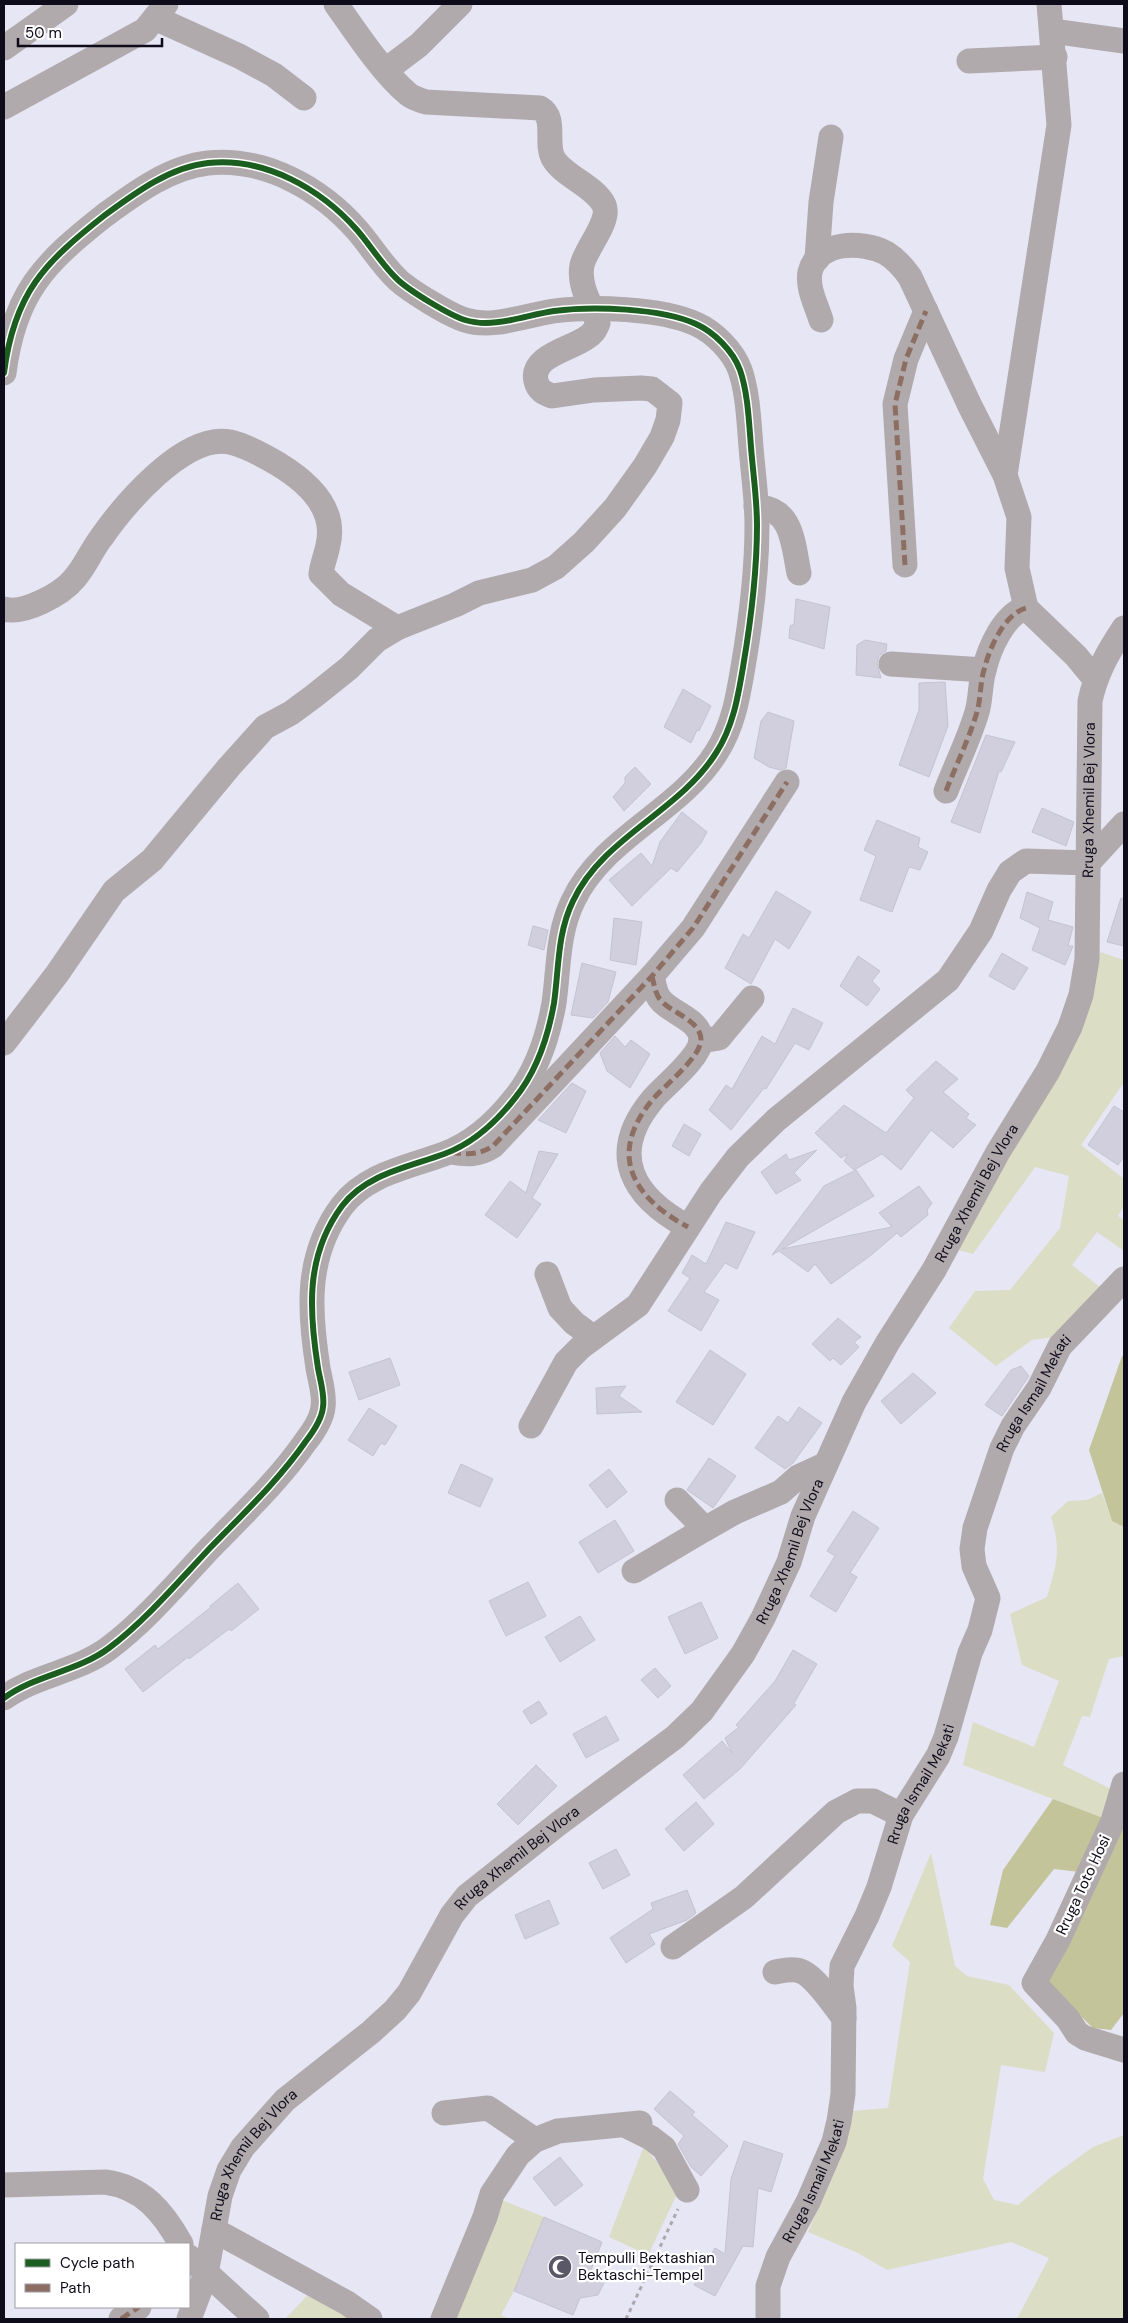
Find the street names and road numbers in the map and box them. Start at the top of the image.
street label: Rruga Xhemil Bej Vlora [1078,722,1100,878]
street label: Rruga Xhemil Bej Vlora [930,1120,1023,1266]
street label: Rruga Ismail Mekati [992,1330,1076,1456]
street label: Rruga Xhemil Bej Vlora [751,1476,828,1628]
street label: Rruga Ismail Mekati [883,1722,959,1847]
street label: Rruga Xhemil Bej Vlora [450,1801,584,1914]
street label: Rruga Toto Hosi [1051,1832,1115,1938]
street label: Rruga Xhemil Bej Vlora [206,2084,301,2222]
street label: Rruga Ismail Mekati [778,2117,849,2246]

